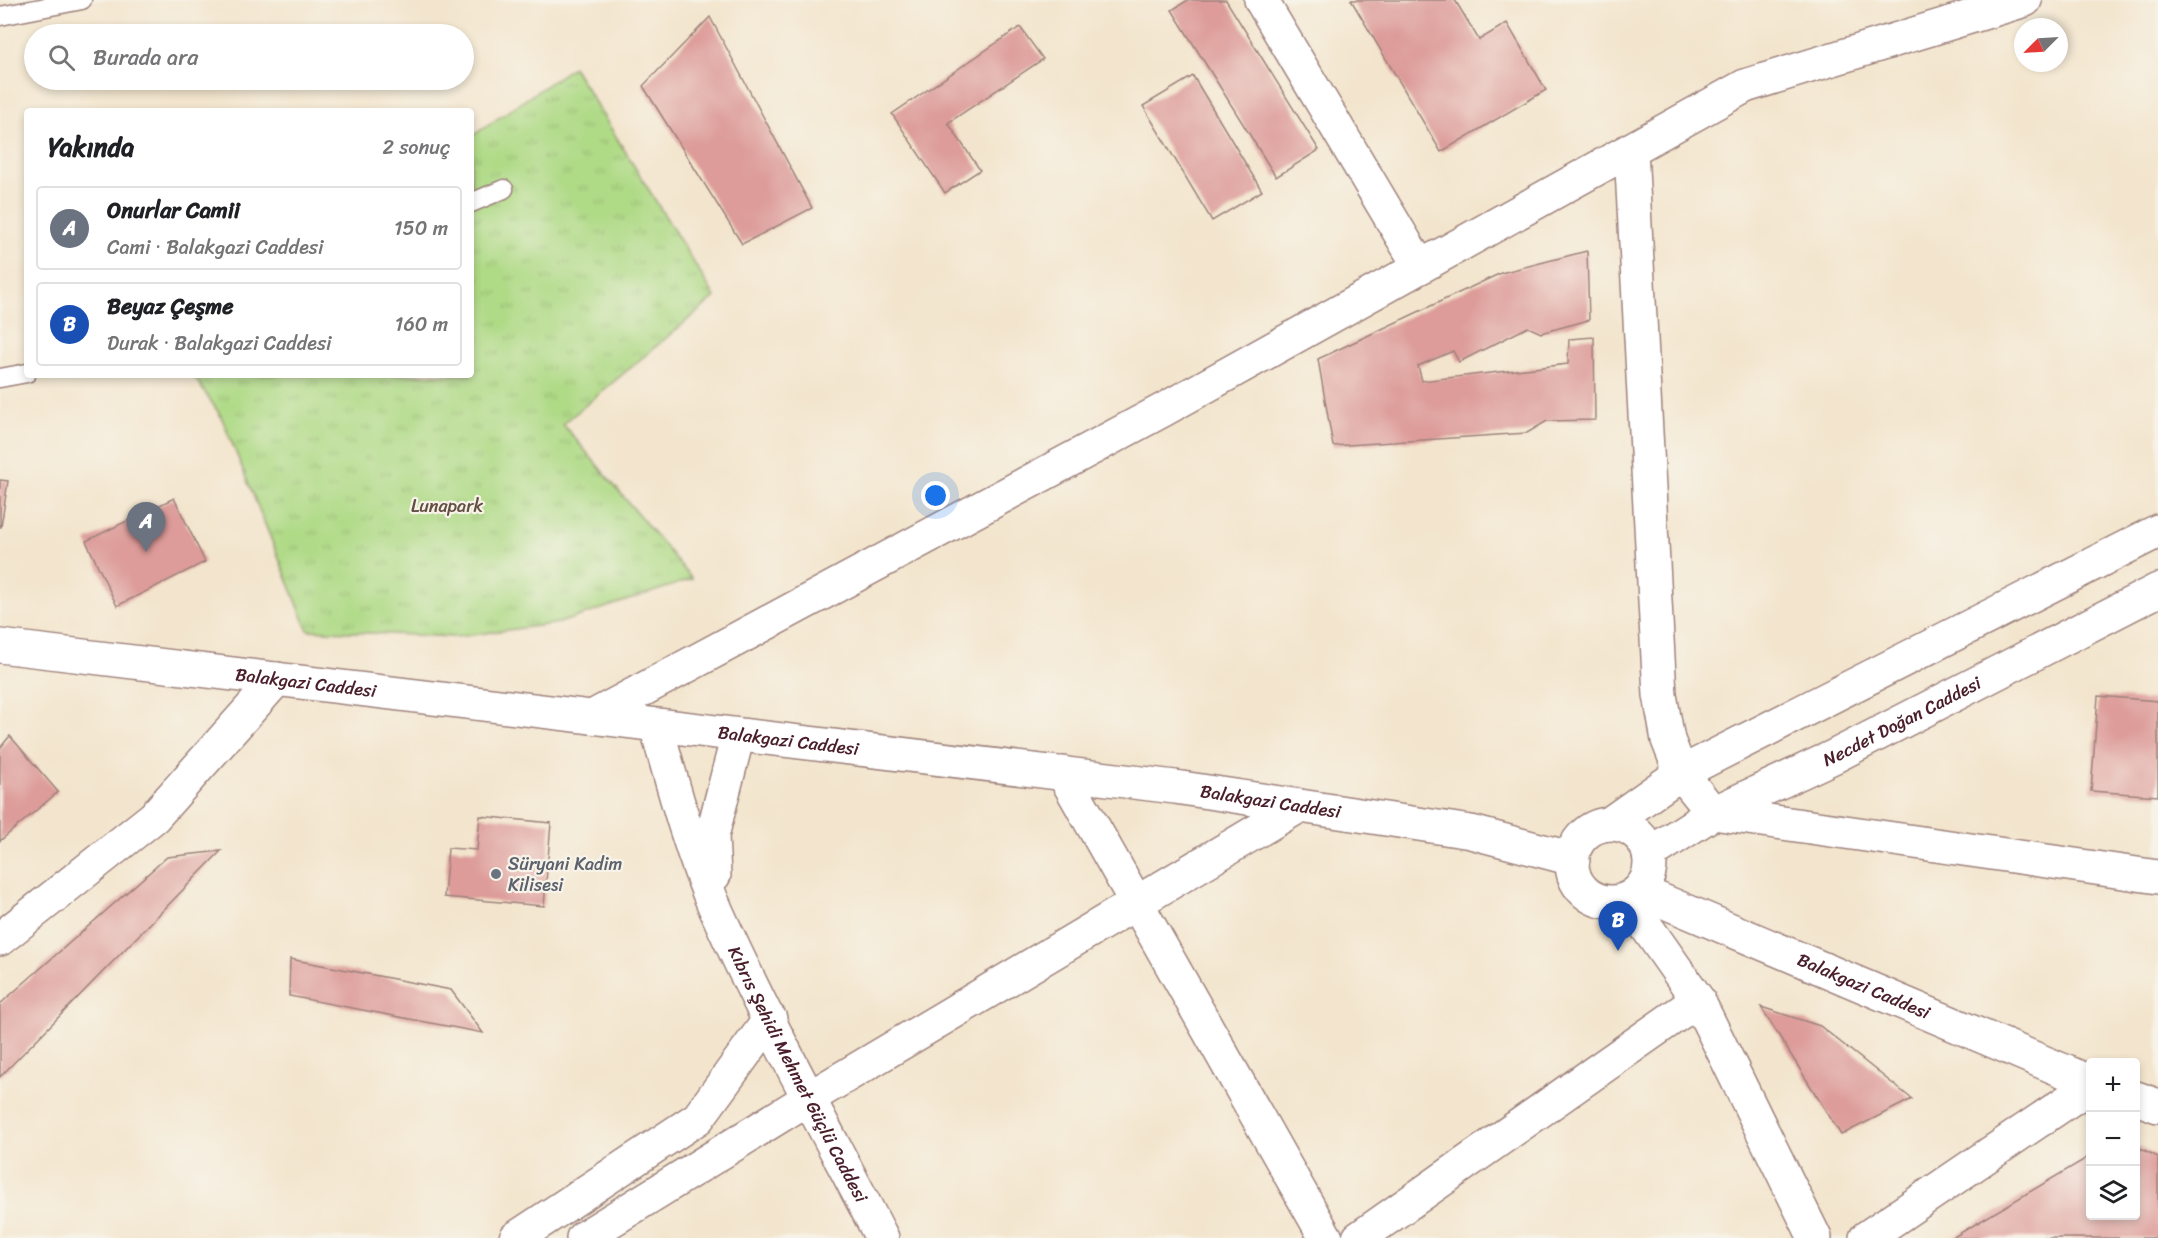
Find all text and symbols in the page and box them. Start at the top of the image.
north arrow [2014,18,2068,72]
search box [24,24,474,90]
text: Burada ara [93,38,198,77]
icon: search [45,41,78,74]
text: Yakında [48,124,134,170]
text: 2 sonuç [382,130,450,165]
text: Onurlar Camii [107,191,240,230]
text: A [63,211,76,246]
text: 150 m [394,211,448,246]
text: Cami · Balakgazi Caddesi [107,230,324,265]
text: Beyaz Çeşme [107,287,233,326]
text: B [63,307,76,342]
text: 160 m [395,307,448,342]
text: Durak · Balakgazi Caddesi [107,326,332,361]
your location [921,481,950,510]
park label: Lunapark [411,490,484,522]
pin: A [126,502,166,552]
street label: Balakgazi Caddesi [234,658,379,707]
street label: Necdet Doğan Caddesi [1817,667,1988,776]
street label: Balakgazi Caddesi [716,716,862,765]
street label: Balakgazi Caddesi [1198,775,1344,828]
place label: Süryani Kadim Kilisesi [508,848,623,901]
marker: Süryani Kadim Kilisesi [489,867,503,881]
pin: B [1598,902,1638,951]
street label: Kıbrıs Şehidi Mehmet Güçlü Caddesi [719,940,877,1209]
street label: Balakgazi Caddesi [1792,944,1936,1029]
map controls [2086,1058,2140,1220]
button: + [2086,1058,2140,1112]
button: − [2086,1112,2140,1166]
button: layers [2086,1166,2140,1220]

